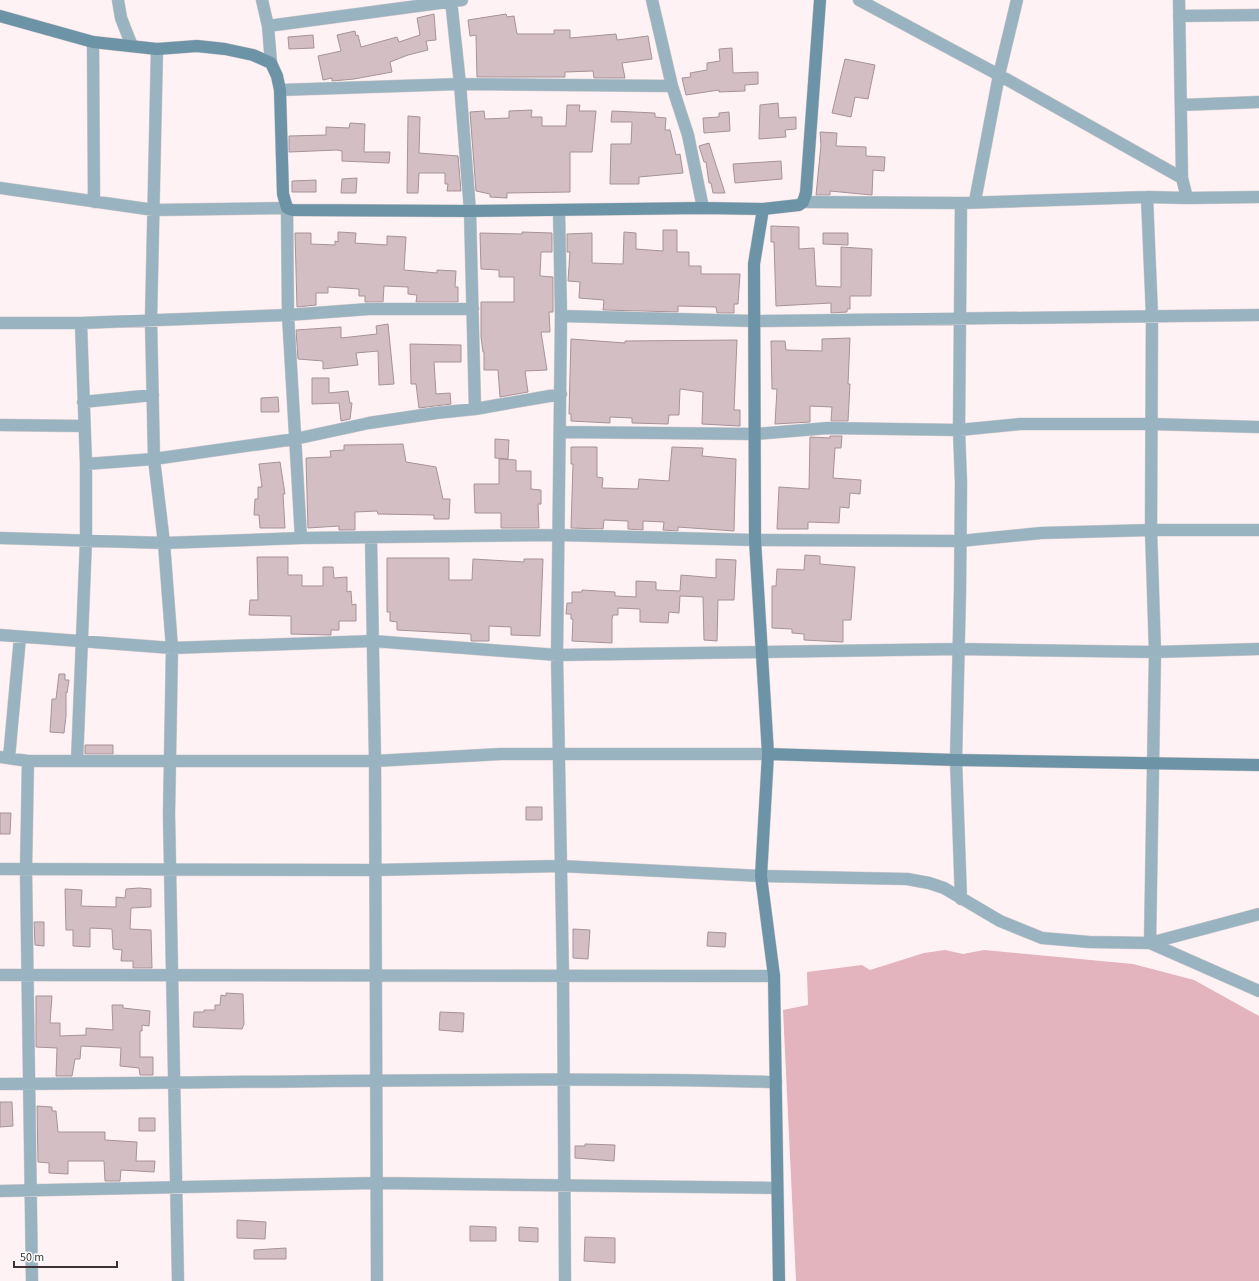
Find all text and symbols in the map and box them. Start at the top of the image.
scale bar [14,1243,117,1269]
text: 50 m [20,1249,44,1266]

